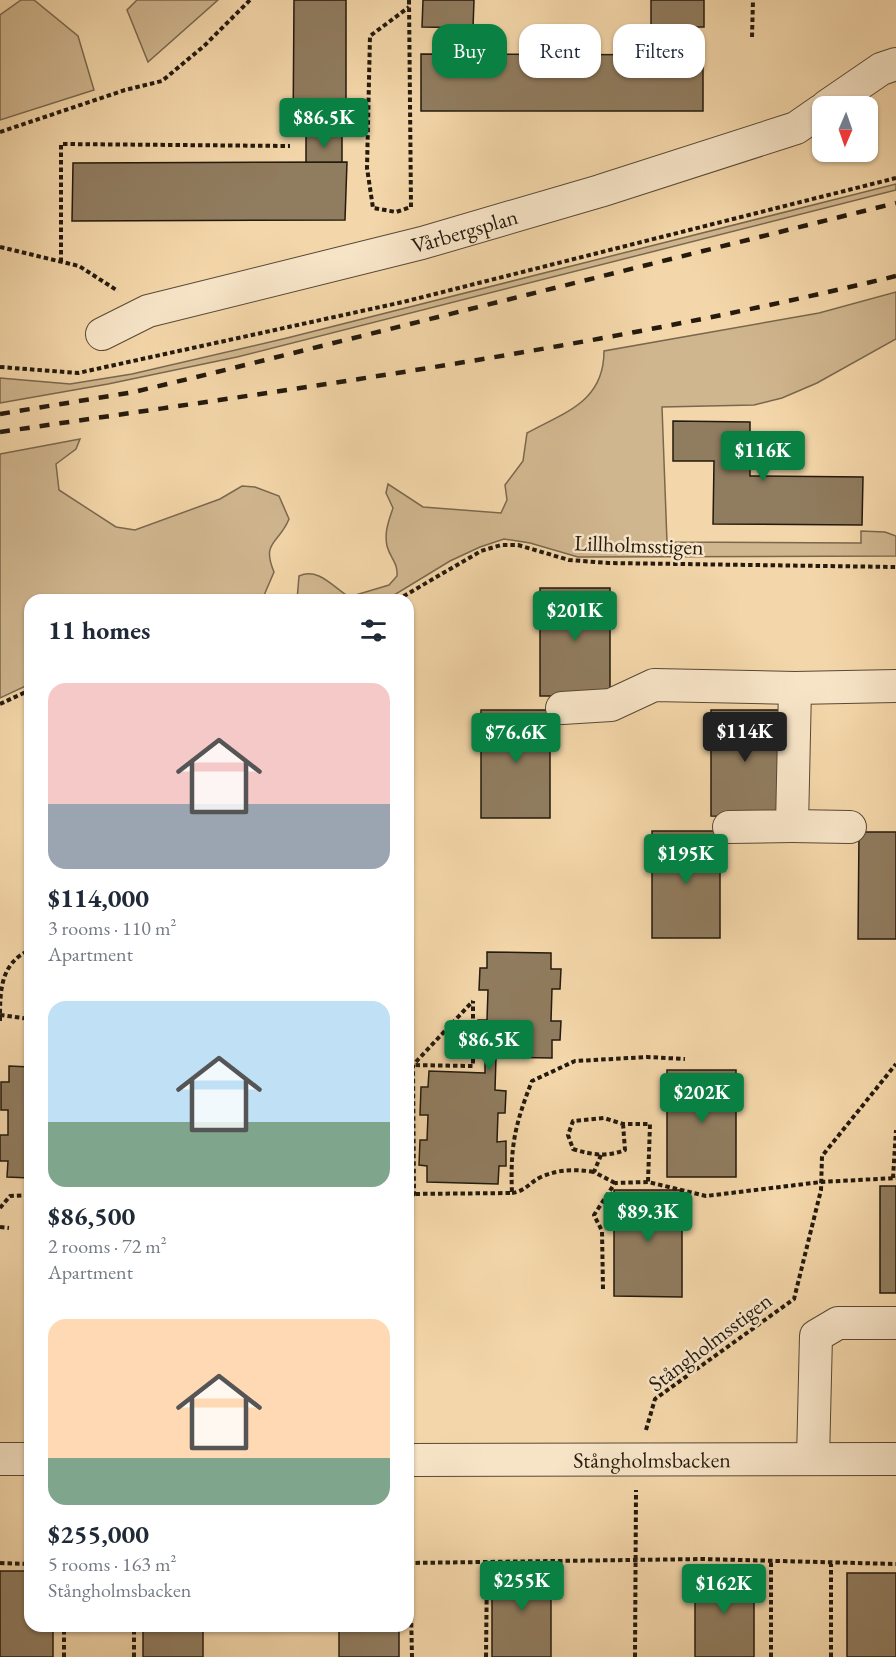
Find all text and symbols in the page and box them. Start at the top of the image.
chip: Buy [432,24,507,78]
chip: Rent [519,24,601,78]
chip: Filters [613,24,705,78]
north arrow [812,96,878,162]
map controls [812,96,878,162]
pin: $86.5K [275,98,373,149]
text: $86.5K [293,104,355,130]
street label: Vårbergsplan [408,201,521,260]
pin: $116K [721,431,805,482]
text: $116K [735,437,791,463]
street label: Lillholmsstigen [574,528,705,562]
pin: $201K [533,591,617,642]
text: $201K [547,597,603,623]
text: 11 homes [48,613,150,647]
icon: filters [357,614,390,647]
pin: $114K [703,712,787,763]
pin: $76.6K [467,713,565,764]
text: $114K [717,718,773,744]
text: $76.6K [485,719,547,745]
icon: home [165,722,273,830]
pin: $195K [644,834,728,885]
text: $195K [658,840,714,866]
text: $114,000 [48,881,149,915]
text: 3 rooms · 110 m² [48,915,176,941]
text: Apartment [48,941,133,967]
pin: $86.5K [440,1020,538,1071]
text: $86.5K [458,1026,520,1052]
icon: home [165,1040,273,1148]
pin: $202K [660,1073,744,1124]
text: $202K [674,1079,730,1105]
pin: $89.3K [599,1192,697,1243]
text: $89.3K [617,1198,679,1224]
text: $86,500 [48,1199,135,1233]
text: 2 rooms · 72 m² [48,1233,167,1259]
text: Apartment [48,1259,133,1285]
street label: Stångholmsstigen [642,1286,778,1398]
icon: home [165,1358,273,1466]
street label: Stångholmsbacken [573,1445,731,1474]
text: $255,000 [48,1517,149,1551]
text: 5 rooms · 163 m² [48,1551,176,1577]
pin: $255K [480,1561,564,1612]
pin: $162K [682,1564,766,1615]
text: $255K [494,1567,550,1593]
text: $162K [696,1570,752,1596]
text: Stångholmsbacken [48,1577,191,1603]

